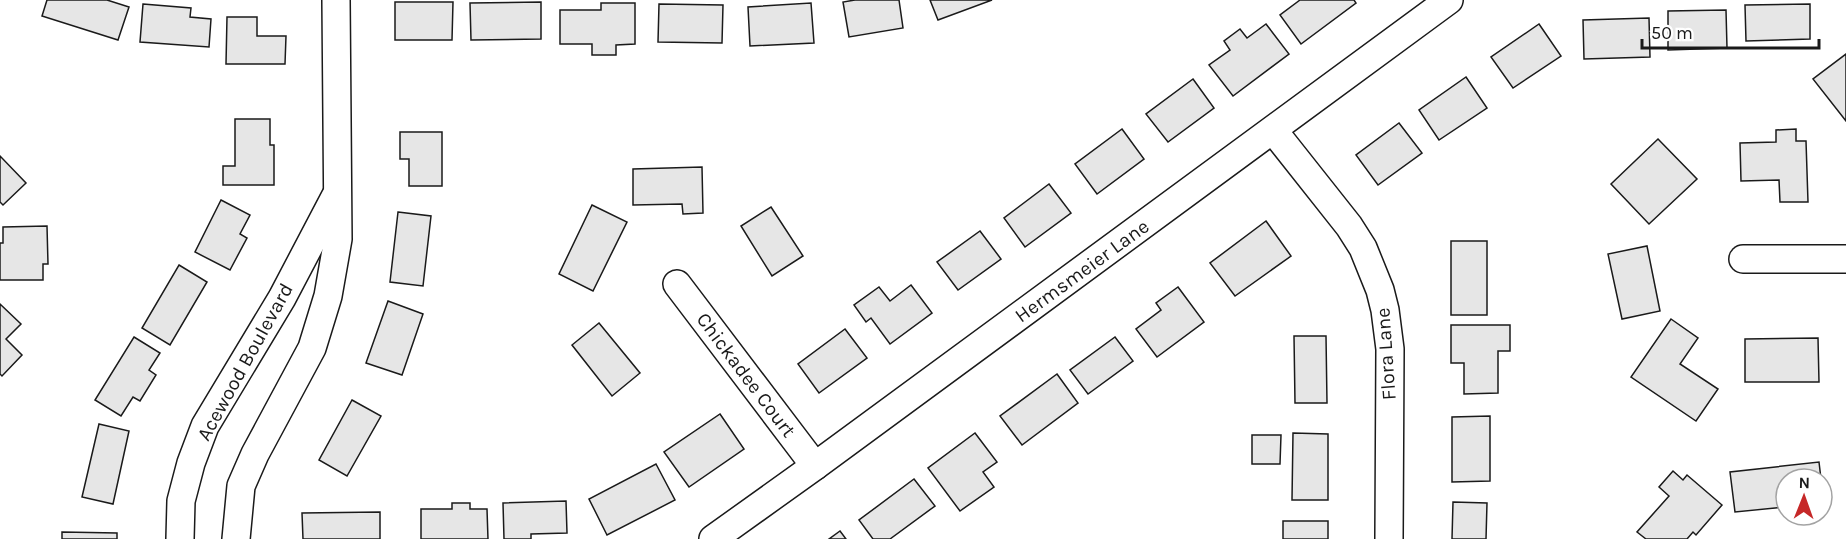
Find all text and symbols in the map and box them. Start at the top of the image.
scale bar [1642,12,1819,50]
text: 50 m [1651,22,1693,44]
street label: Hermsmeier Lane [1011,215,1153,327]
street label: Acewood Boulevard [192,279,298,445]
street label: Flora Lane [1371,307,1401,401]
street label: Chickadee Court [692,308,801,442]
north arrow [1774,467,1834,527]
text: N [1798,473,1810,492]

